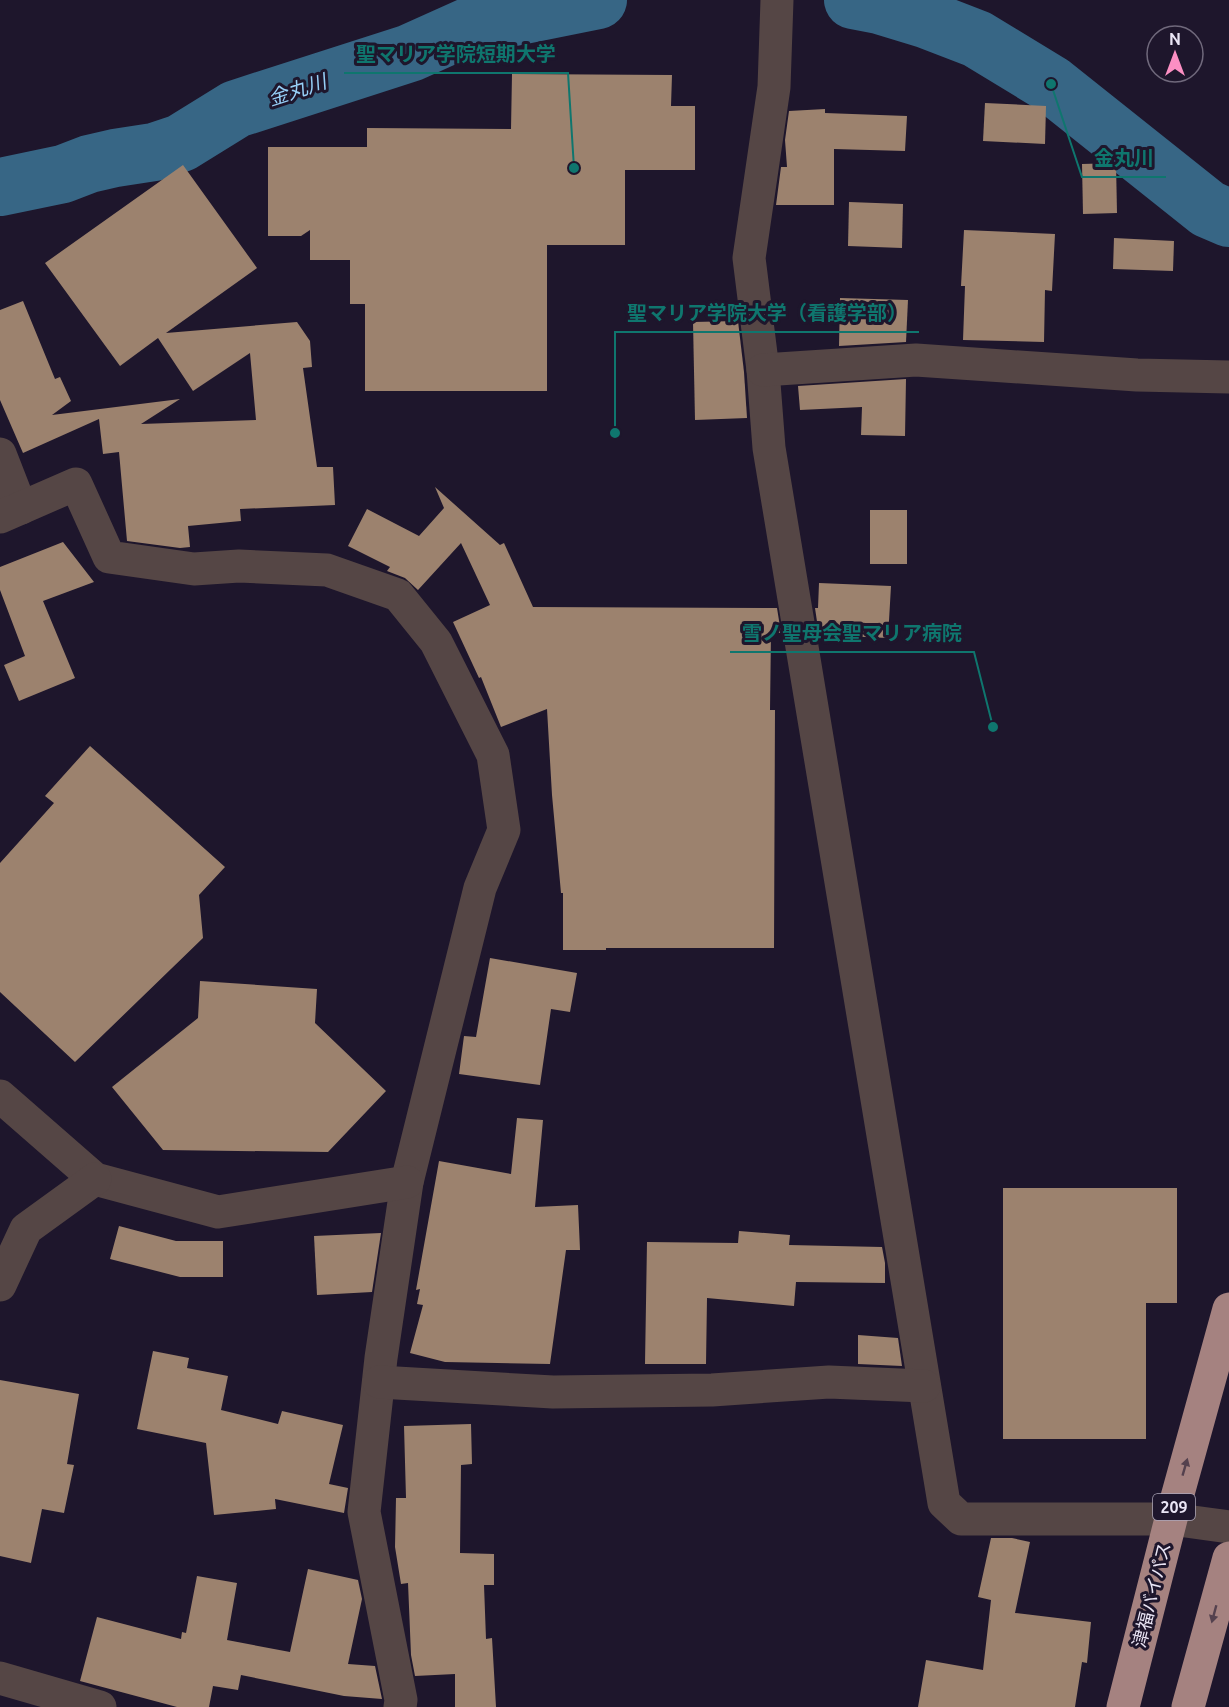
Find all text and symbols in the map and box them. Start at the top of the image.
north arrow [1145,24,1205,84]
text: N [1169,30,1181,48]
callout: 聖マリア学院短期大学 [344,35,568,73]
text: 聖マリア学院短期大学 [356,42,556,65]
water label: 金丸川 [265,69,331,110]
callout: 金丸川 [1082,139,1166,177]
text: 金丸川 [1094,146,1154,169]
callout: 聖マリア学院大学（看護学部） [615,294,919,332]
text: 聖マリア学院大学（看護学部） [627,301,907,324]
callout: 雪ノ聖母会聖マリア病院 [730,614,974,652]
text: 雪ノ聖母会聖マリア病院 [742,621,962,644]
one-way arrow [1181,1458,1190,1476]
road number: 209 [1153,1494,1195,1520]
street label: 津福バイパス [1128,1540,1174,1649]
one-way arrow [1208,1605,1218,1623]

